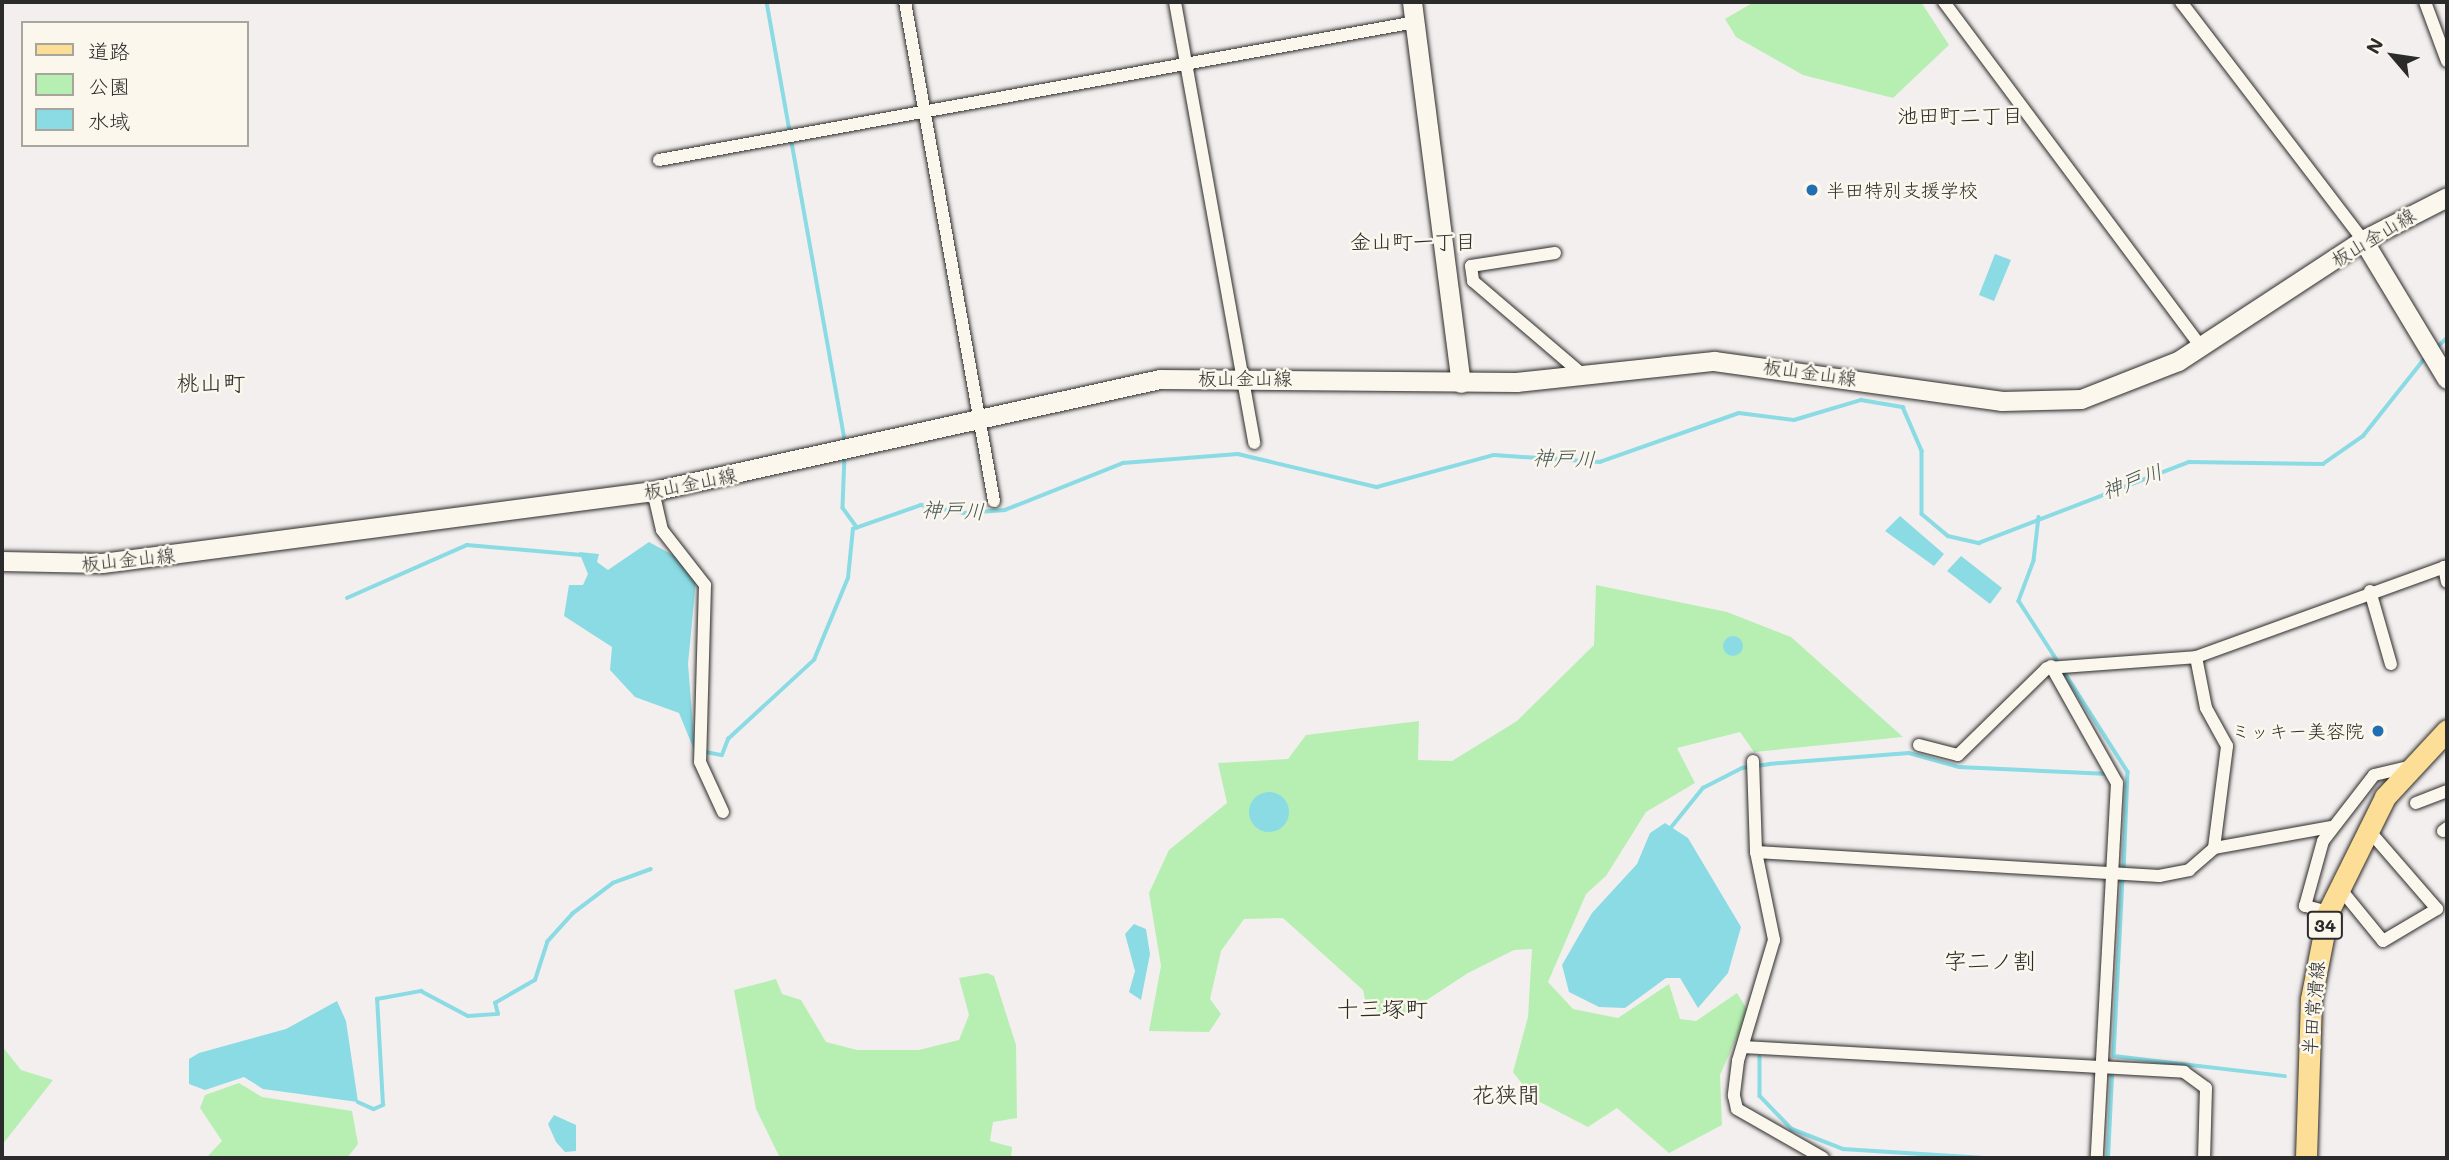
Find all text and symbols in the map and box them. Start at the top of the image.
legend [21,21,248,147]
north arrow [2358,21,2428,91]
text: N [2360,33,2389,58]
text: 道路 [88,37,130,64]
text: 公園 [88,72,130,99]
district label: 池田町二丁目 [1897,102,2023,128]
text: 水域 [88,107,130,134]
place label: 半田特別支援学校 [1826,179,1978,201]
marker: 半田特別支援学校 [1804,182,1820,198]
street label: 板山金山線 [2326,203,2420,271]
district label: 金山町一丁目 [1350,228,1476,254]
street label: 板山金山線 [1761,354,1859,390]
street label: 板山金山線 [1198,367,1292,389]
district label: 桃山町 [177,368,245,396]
water label: 神戸川 [1532,444,1596,472]
water label: 神戸川 [2098,458,2166,504]
street label: 板山金山線 [641,463,739,503]
water label: 神戸川 [921,496,985,524]
street label: 板山金山線 [80,543,176,575]
place label: ミッキー美容院 [2231,720,2364,742]
marker: ミッキー美容院 [2370,723,2386,739]
road number: 34 [2306,910,2344,940]
district label: 字二ノ割 [1944,946,2036,974]
street label: 半田常滑線 [2298,960,2328,1056]
district label: 十三塚町 [1336,994,1428,1022]
district label: 花狭間 [1472,1080,1540,1108]

